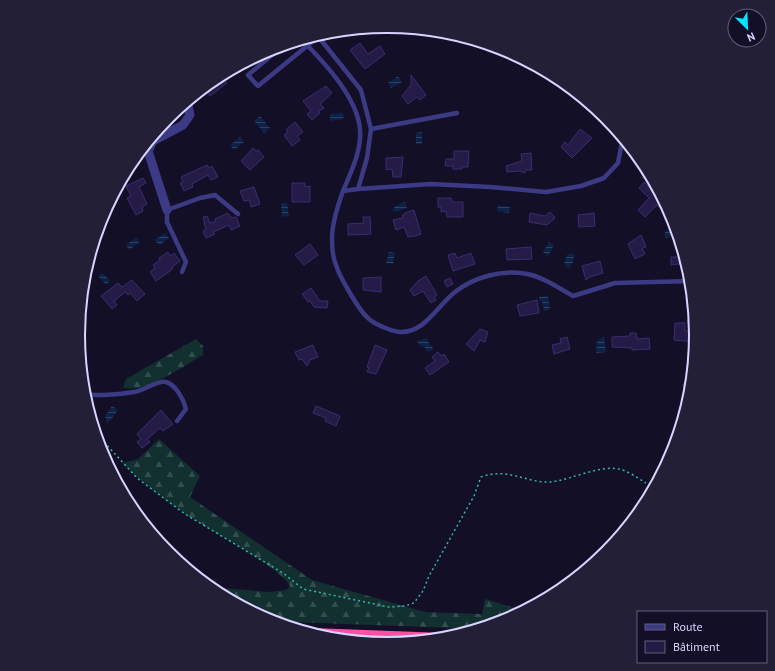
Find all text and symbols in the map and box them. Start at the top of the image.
north arrow [727,8,767,48]
text: N [745,29,757,45]
legend [637,611,767,663]
text: Route [673,619,703,634]
text: Bâtiment [673,639,720,654]

